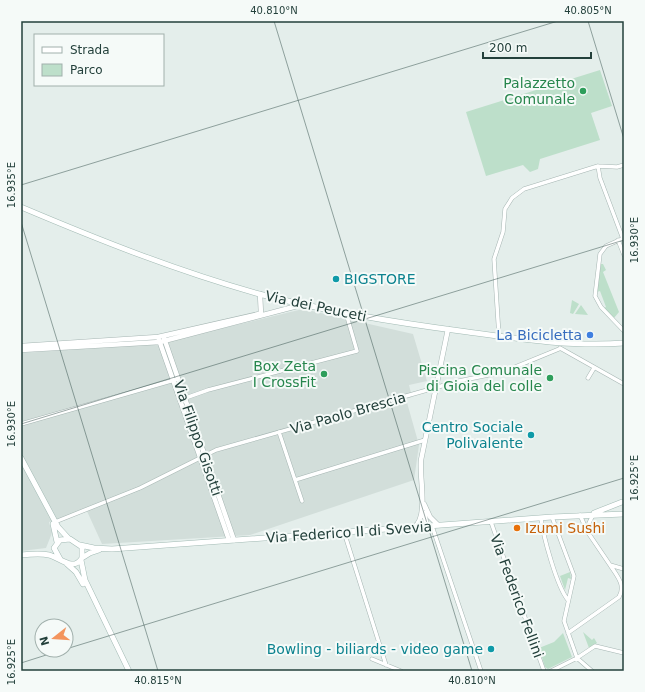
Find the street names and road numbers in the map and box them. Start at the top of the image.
street label: Via dei Peuceti [264,287,368,325]
street label: Via Filippo Gisotti [171,378,225,498]
street label: Via Paolo Brescia [289,389,407,437]
street label: Via Federico II di Svevia [265,518,433,546]
street label: Via Federico Fellini [487,532,547,660]

